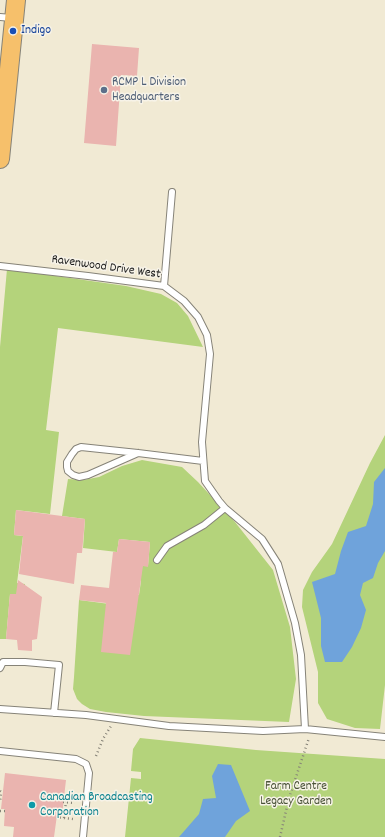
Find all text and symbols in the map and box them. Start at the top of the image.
place label: Indigo [21,23,51,39]
marker: Indigo [8,26,18,36]
place label: RCMP L Division Headquarters [112,75,186,106]
marker: RCMP L Division Headquarters [99,85,109,95]
street label: Ravenwood Drive West [50,253,162,283]
park label: Farm Centre Legacy Garden [260,779,332,810]
place label: Canadian Broadcasting Corporation [40,790,153,821]
marker: Canadian Broadcasting Corporation [27,800,37,810]

